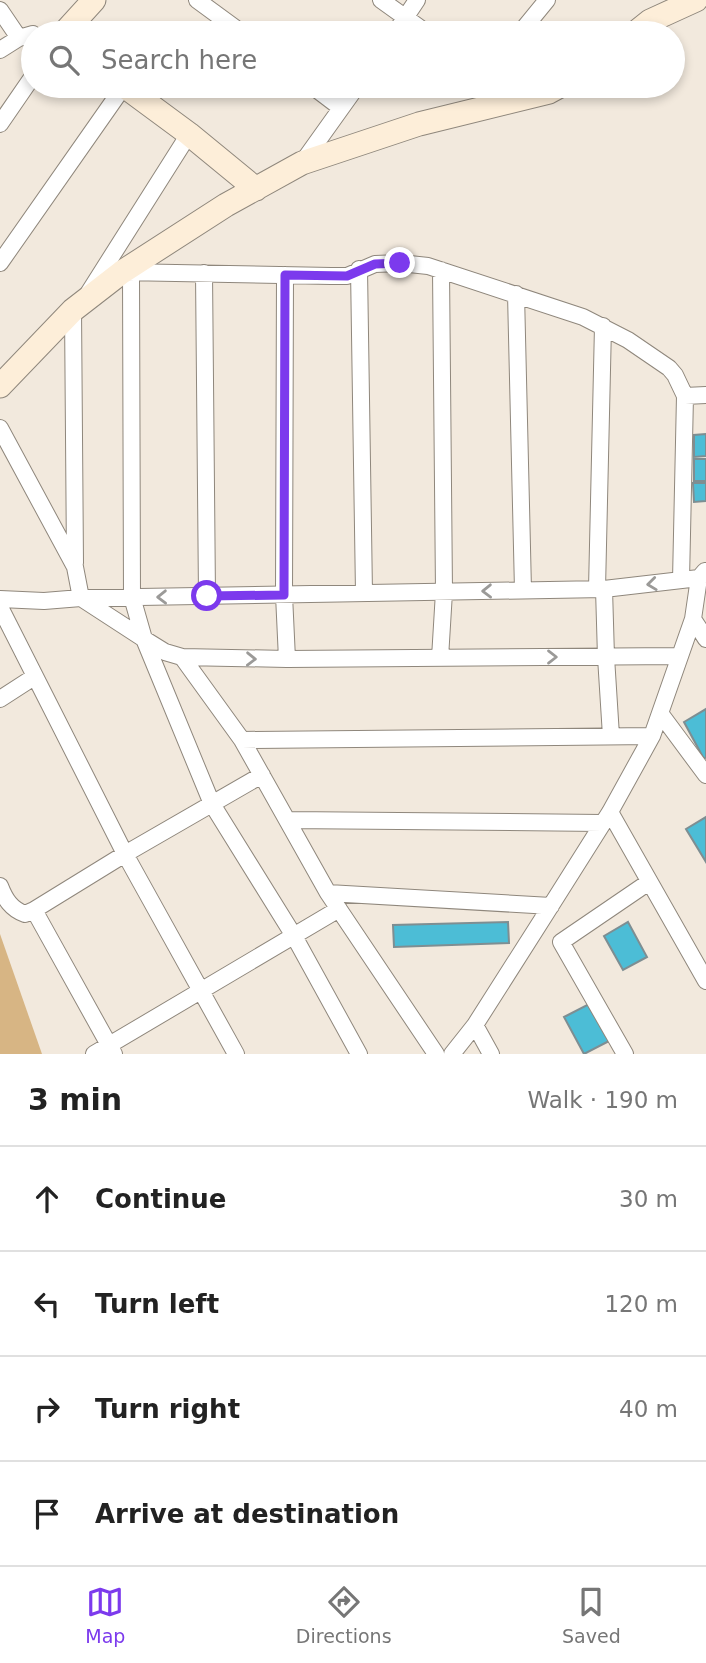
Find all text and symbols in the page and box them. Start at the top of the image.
search box [21,21,685,98]
icon: search [45,41,83,79]
text: Search here [101,45,257,75]
route end [384,247,415,278]
one-way arrow [646,576,657,591]
route start [191,580,222,611]
one-way arrow [481,583,492,599]
one-way arrow [156,589,166,605]
one-way arrow [547,649,557,665]
one-way arrow [245,651,256,666]
text: 3 min [28,1082,122,1117]
text: Walk · 190 m [527,1087,678,1113]
icon: ahead [28,1180,66,1218]
text: Continue [95,1184,226,1214]
text: 30 m [619,1186,678,1212]
icon: left [28,1285,66,1323]
text: Turn left [95,1289,219,1319]
text: 120 m [604,1291,678,1317]
icon: right [28,1390,66,1428]
text: Turn right [95,1394,240,1424]
text: 40 m [619,1396,678,1422]
icon: arrive [28,1495,66,1533]
text: Arrive at destination [95,1499,399,1529]
tab: Map [85,1583,125,1647]
tab: Directions [296,1583,392,1647]
tab: Saved [562,1583,621,1647]

